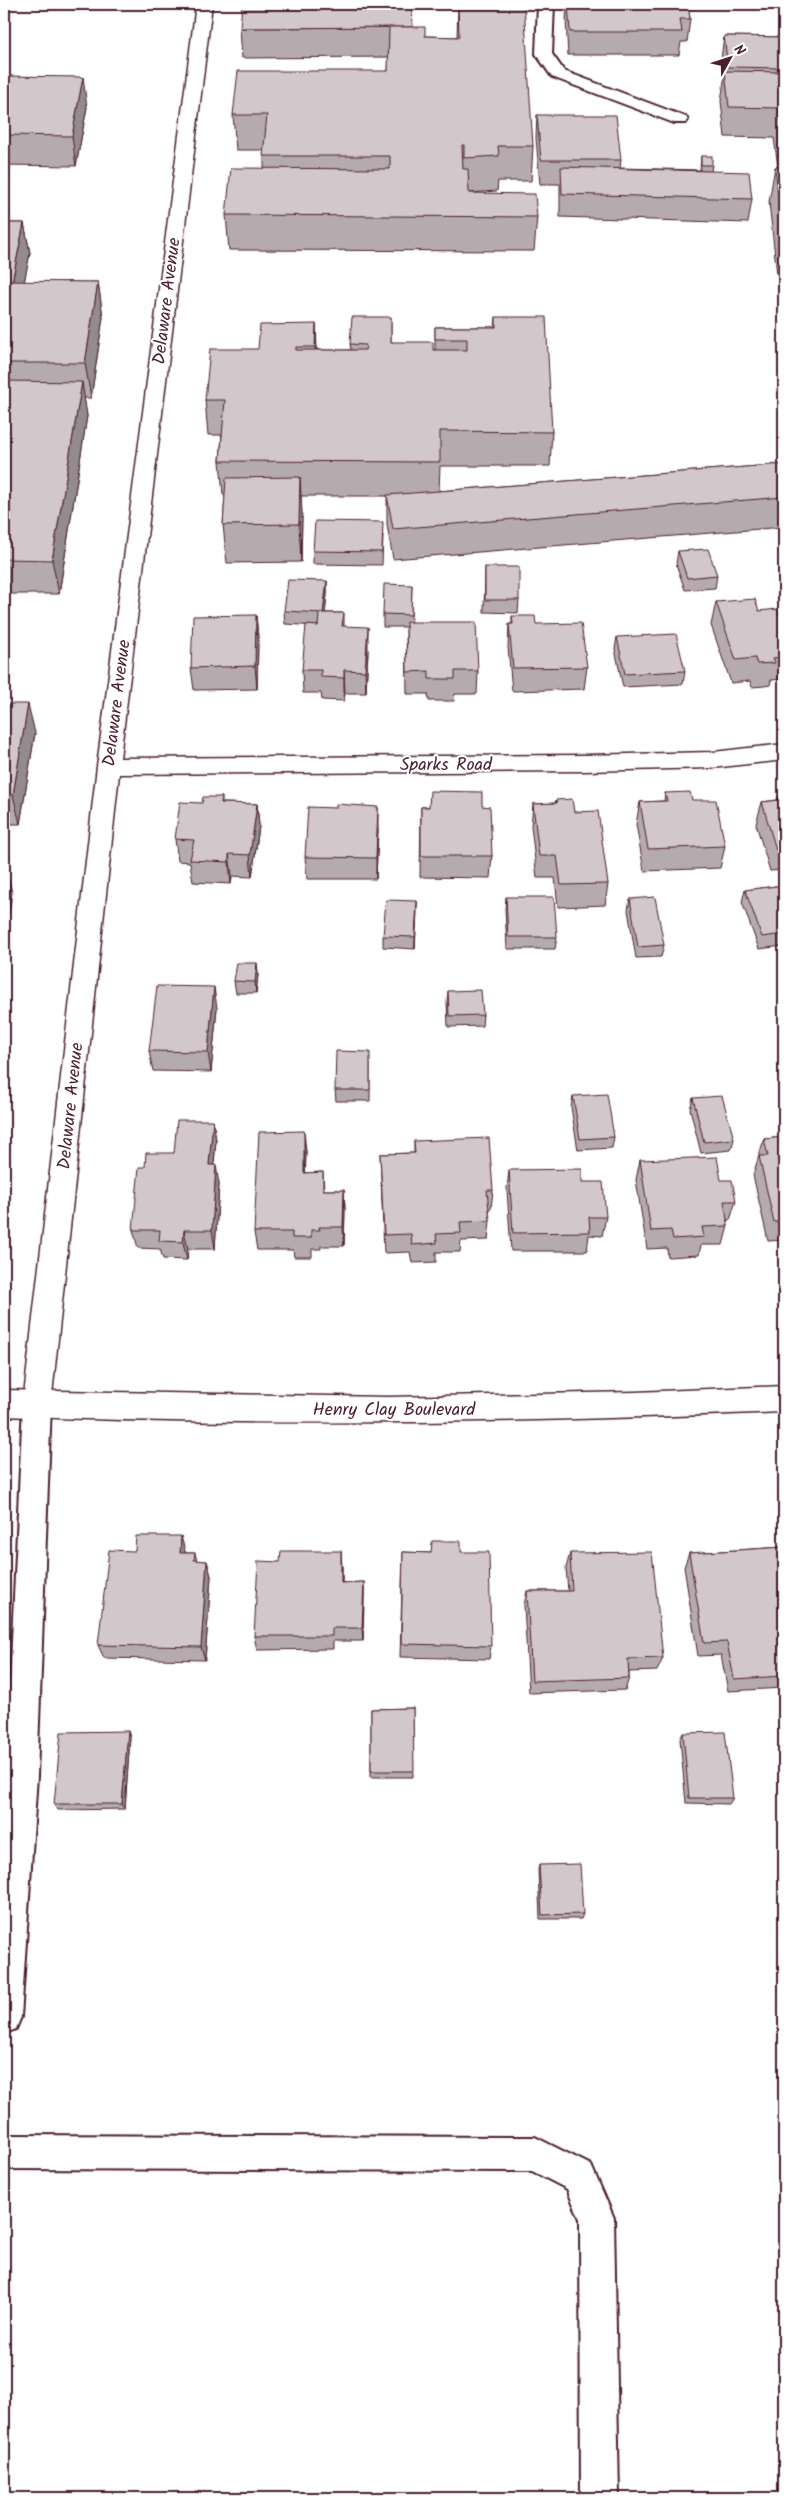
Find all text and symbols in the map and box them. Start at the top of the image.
north arrow [706,32,756,82]
text: N [728,40,751,61]
street label: Delaware Avenue [145,236,190,366]
street label: Delaware Avenue [95,638,140,768]
street label: Sparks Road [400,751,493,780]
street label: Delaware Avenue [50,1041,93,1171]
street label: Henry Clay Boulevard [313,1396,476,1425]

